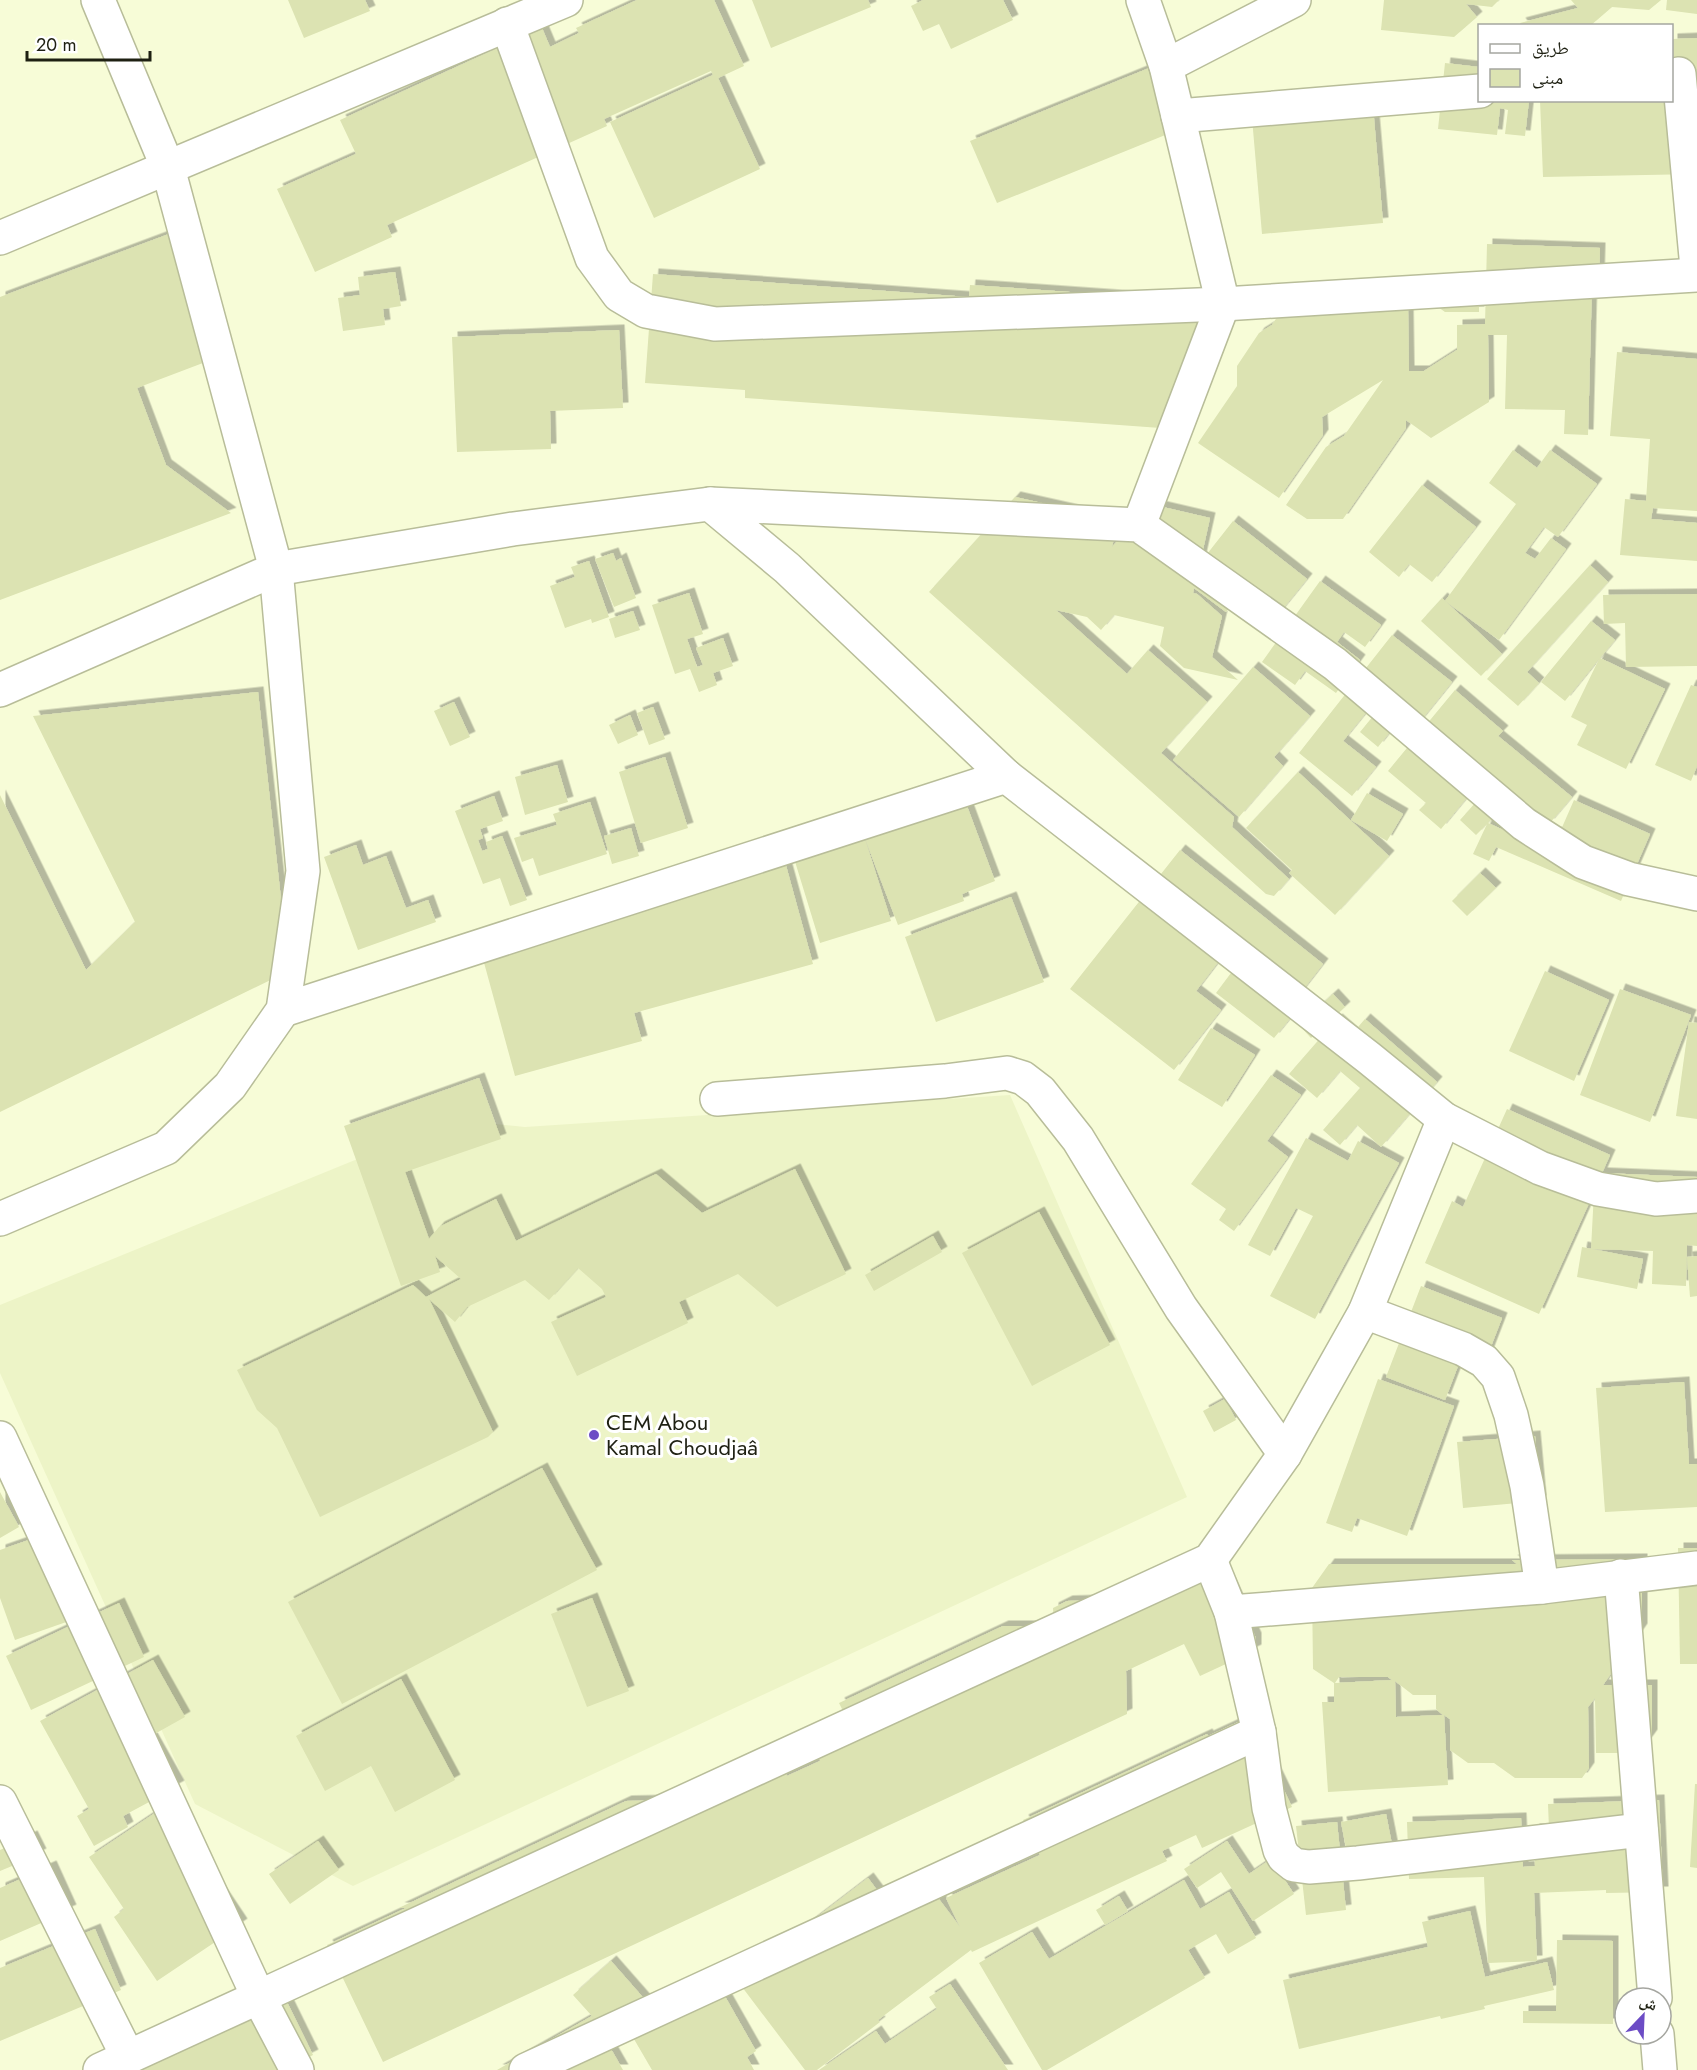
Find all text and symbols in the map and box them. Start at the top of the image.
scale bar [27,24,150,62]
legend [1478,24,1673,102]
text: 20 m [36,32,76,58]
text: طريق [1532,35,1569,61]
text: مبنى [1532,65,1563,91]
place label: CEM Abou Kamal Choudjaâ [606,1406,758,1463]
marker: CEM Abou Kamal Choudjaâ [587,1428,601,1442]
north arrow [1613,1986,1673,2046]
text: ش [1636,1989,1661,2017]

